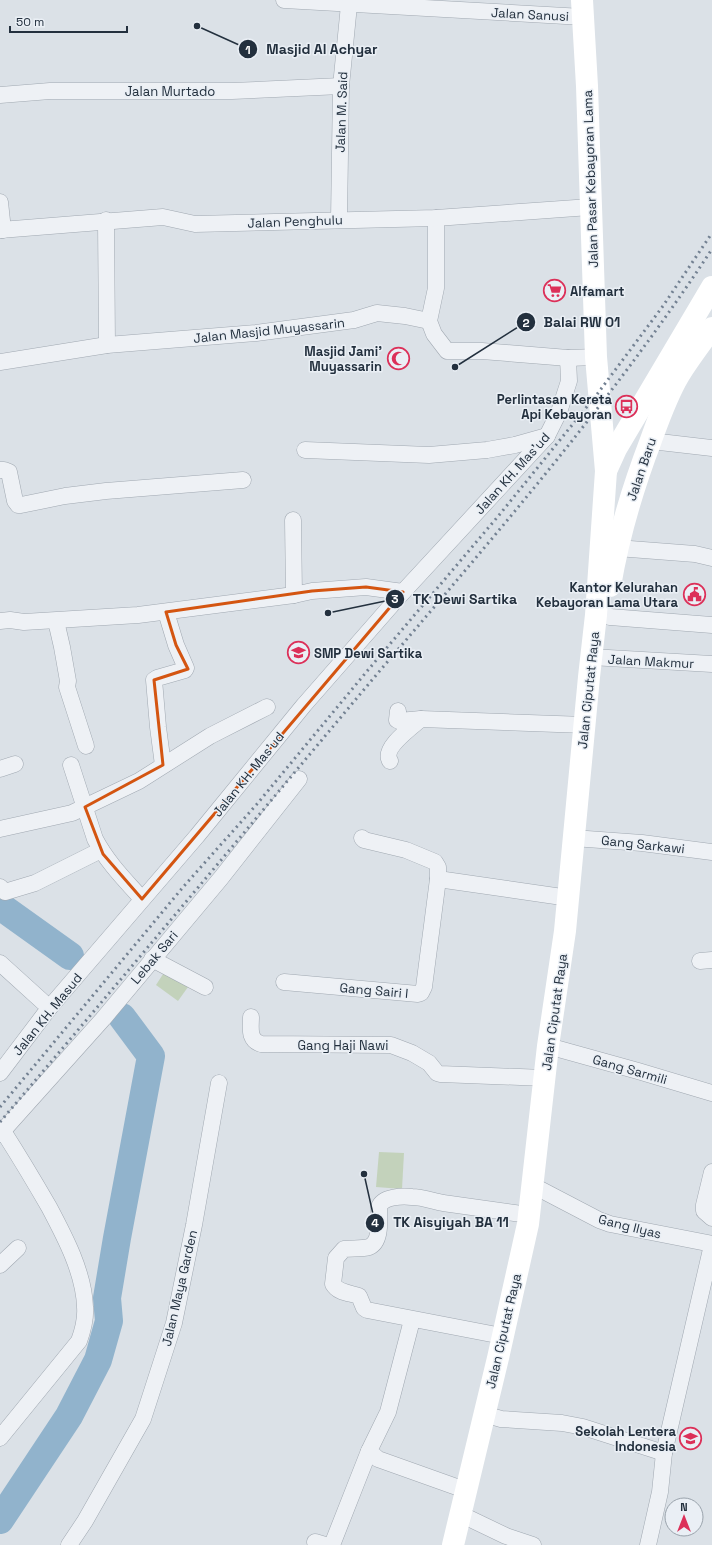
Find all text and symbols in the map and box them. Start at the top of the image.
street label: Jalan Sanusi [491,4,569,25]
scale bar [10,8,127,34]
text: 50 m [16,14,44,30]
callout: Masjid Al Achyar [238,36,386,62]
text: Masjid Al Achyar [266,40,378,58]
text: 1 [245,42,251,58]
street label: Jalan M. Said [332,71,351,153]
street label: Jalan Murtado [125,83,215,100]
street label: Jalan Pasar Kebayoran Lama [579,89,602,268]
street label: Jalan Penghulu [247,211,343,232]
supermarket icon: Alfamart [542,278,568,304]
place label: Alfamart [570,283,625,300]
callout: Balai RW 01 [516,309,629,335]
text: Balai RW 01 [544,313,620,331]
street label: Jalan Masjid Muyassarin [192,314,346,347]
text: 2 [522,315,530,331]
place label: Masjid Jami' Muyassarin [304,343,382,375]
mosque icon: Masjid Jami' Muyassarin [385,345,411,371]
place label: Perlintasan Kereta Api Kebayoran [497,391,612,423]
bus stop icon: Perlintasan Kereta Api Kebayoran [614,393,640,419]
street label: Jalan KH. Mas'ud [471,429,554,518]
street label: Jalan Baru [623,435,660,503]
place label: Kantor Kelurahan Kebayoran Lama Utara [536,579,678,611]
public building icon: Kantor Kelurahan Kebayoran Lama Utara [681,581,707,607]
callout: TK Dewi Sartika [385,586,525,612]
text: TK Dewi Sartika [413,590,517,608]
text: 3 [391,591,399,607]
street label: Jalan Ciputat Raya [574,630,603,750]
school or university icon: SMP Dewi Sartika [285,640,311,666]
place label: SMP Dewi Sartika [314,645,423,662]
street label: Jalan Makmur [607,651,695,672]
street label: Jalan KH. Mas'ud [209,728,288,820]
street label: Gang Sarkawi [600,832,686,857]
street label: Lebak Sari [127,927,182,987]
street label: Jalan Ciputat Raya [538,952,571,1072]
street label: Jalan KH. Masud [9,970,86,1059]
street label: Gang Sairi I [339,979,409,1002]
street label: Gang Haji Nawi [297,1037,389,1054]
street label: Gang Sarmili [591,1051,669,1088]
callout: TK Aisyiyah BA 11 [365,1210,517,1236]
street label: Gang Ilyas [597,1210,663,1243]
text: TK Aisyiyah BA 11 [393,1213,509,1231]
text: 4 [371,1215,379,1231]
street label: Jalan Maya Garden [158,1228,201,1348]
street label: Jalan Ciputat Raya [482,1271,525,1390]
place label: Sekolah Lentera Indonesia [575,1423,676,1455]
school or university icon: Sekolah Lentera Indonesia [678,1425,704,1451]
north arrow [664,1497,704,1537]
text: N [680,1500,688,1514]

